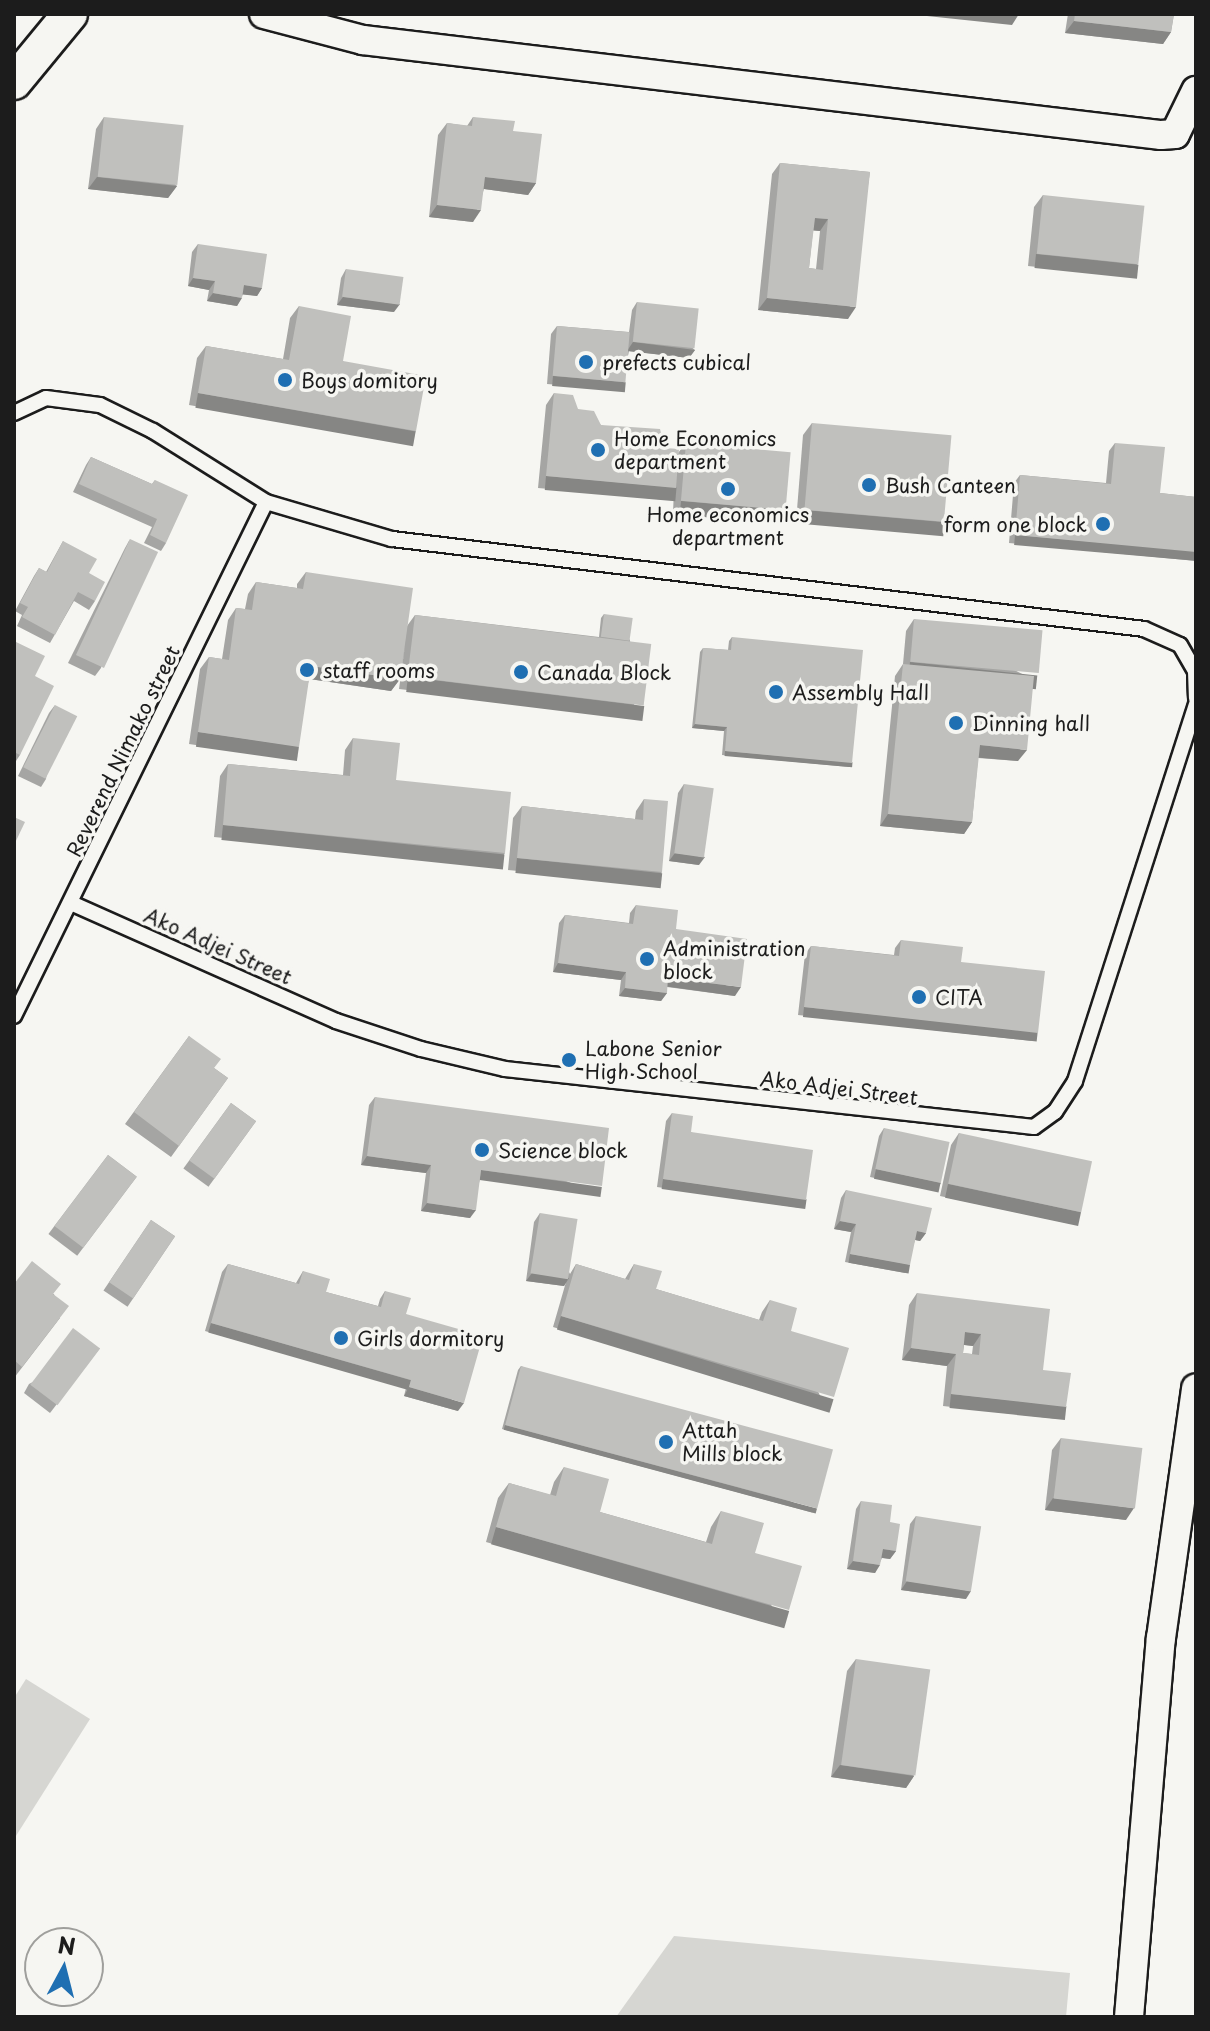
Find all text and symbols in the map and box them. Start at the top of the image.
place label: prefects cubical [602,350,751,374]
marker: prefects cubical [577,353,595,371]
place label: Boys domitory [301,368,439,392]
marker: Boys domitory [276,371,294,389]
place label: Home Economics department [614,426,778,473]
marker: Home Economics department [589,441,607,459]
place label: Bush Canteen [885,473,1018,497]
marker: Bush Canteen [860,476,878,494]
marker: Home economics department [719,480,737,498]
place label: Home economics department [647,502,809,549]
place label: form one block [944,512,1087,536]
marker: form one block [1094,515,1112,533]
street label: Reverend Nimako street [61,641,185,861]
place label: staff rooms [323,658,434,682]
place label: Canada Block [537,660,672,684]
marker: staff rooms [298,661,316,679]
marker: Canada Block [512,663,530,681]
place label: Assembly Hall [792,680,929,704]
marker: Assembly Hall [767,683,785,701]
place label: Dinning hall [972,711,1090,735]
marker: Dinning hall [947,714,965,732]
street label: Ako Adjei Street [140,902,296,990]
place label: Administration block [663,936,805,983]
marker: Administration block [638,950,656,968]
place label: CITA [935,985,983,1009]
marker: CITA [910,988,928,1006]
place label: Labone Senior High School [585,1036,722,1083]
marker: Labone Senior High School [560,1051,578,1069]
street label: Ako Adjei Street [758,1066,920,1110]
place label: Science block [498,1138,628,1162]
marker: Science block [473,1141,491,1159]
place label: Girls dormitory [357,1326,504,1350]
marker: Girls dormitory [332,1329,350,1347]
place label: Attah Mills block [682,1418,783,1465]
marker: Attah Mills block [657,1433,675,1451]
north arrow [24,1927,104,2007]
text: N [56,1927,77,1962]

